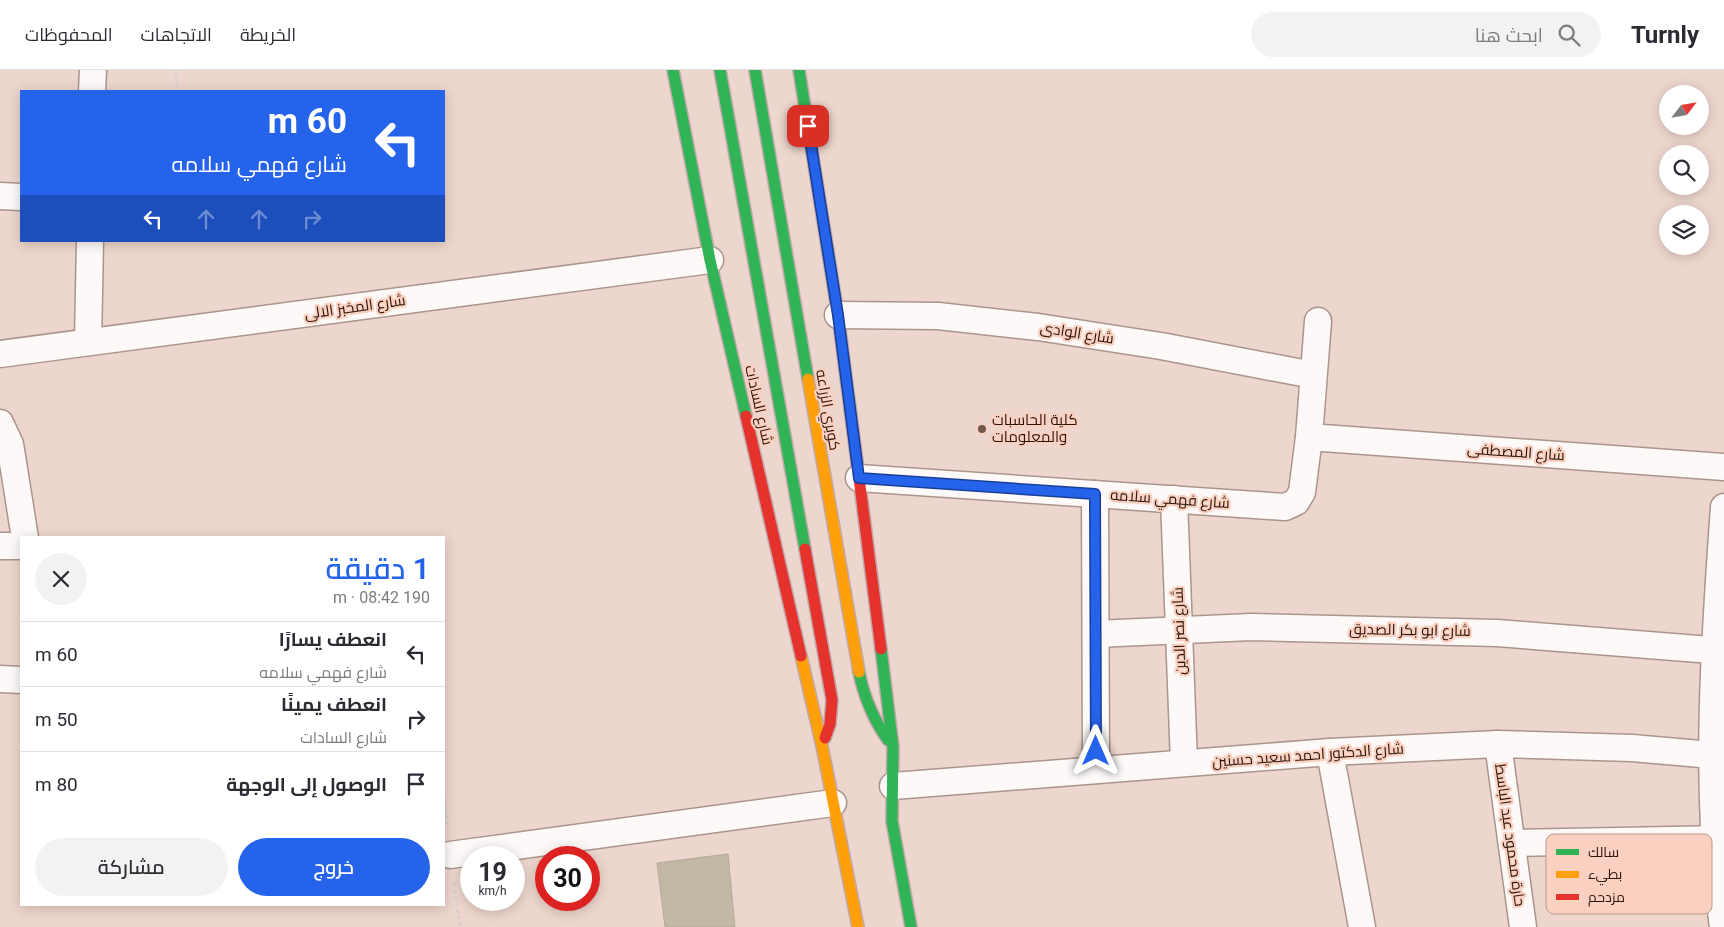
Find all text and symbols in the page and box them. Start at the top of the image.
search box [1251,12,1601,57]
icon: search [1555,21,1583,49]
text: Turnly [1631,21,1699,49]
text: المحفوظات [25,24,113,45]
text: الاتجاهات [141,24,212,45]
text: الخريطة [240,24,296,45]
text: ابحث هنا [1475,24,1543,47]
north arrow [1659,85,1709,135]
map controls [1659,85,1709,255]
text: 60 m [268,101,347,142]
pin [787,105,829,147]
icon: left [365,110,430,175]
icon: arrive [794,112,822,140]
button: search [1659,145,1709,195]
text: شارع فهمي سلامه [172,152,347,177]
icon: left [139,205,167,233]
icon: ahead [192,205,220,233]
icon: ahead [245,205,273,233]
icon: right [298,205,326,233]
button: layers [1659,205,1709,255]
street label: شارع المخبز الالى [303,291,407,325]
street label: شارع الوادى [1039,318,1115,350]
street label: شارع السادات [739,363,777,447]
street label: كوبري الزراعه [809,368,844,452]
place label: كلية الحاسبات والمعلومات [992,411,1078,446]
marker: كلية الحاسبات والمعلومات [976,423,988,435]
street label: شارع المصطفى [1466,440,1565,466]
street label: شارع فهمي سلامه [1109,486,1230,515]
text: 1 دقيقة [326,551,430,586]
button: close [35,553,87,605]
street label: شارع نصر الدين [1168,587,1192,675]
text: 190 m · 08:42 [333,588,430,607]
street label: شارع ابو بكر الصديق [1349,620,1471,642]
text: انعطف يسارًا [279,628,387,651]
icon: left [402,640,430,668]
text: 60 m [35,643,78,666]
text: شارع فهمي سلامه [259,663,387,682]
text: انعطف يمينًا [281,693,387,716]
icon: right [402,705,430,733]
text: 50 m [35,708,78,731]
position arrow [1069,724,1121,776]
text: شارع السادات [300,728,387,747]
street label: شارع الدكتور احمد سعيد حسنين [1212,739,1405,773]
street label: حارة محمود عبد الباسط [1491,762,1529,908]
icon: arrive [402,770,430,798]
text: 80 m [35,773,78,796]
text: الوصول إلى الوجهة [226,773,387,796]
legend [1546,834,1712,914]
button: مشاركة [35,838,228,896]
button: خروج [238,838,430,896]
text: سالك [1588,844,1619,860]
speed limit sign: 30 [535,846,600,911]
text: 19 [478,858,507,887]
text: بطيء [1588,866,1622,886]
text: km/h [478,884,507,898]
text: مزدحم [1588,889,1625,907]

